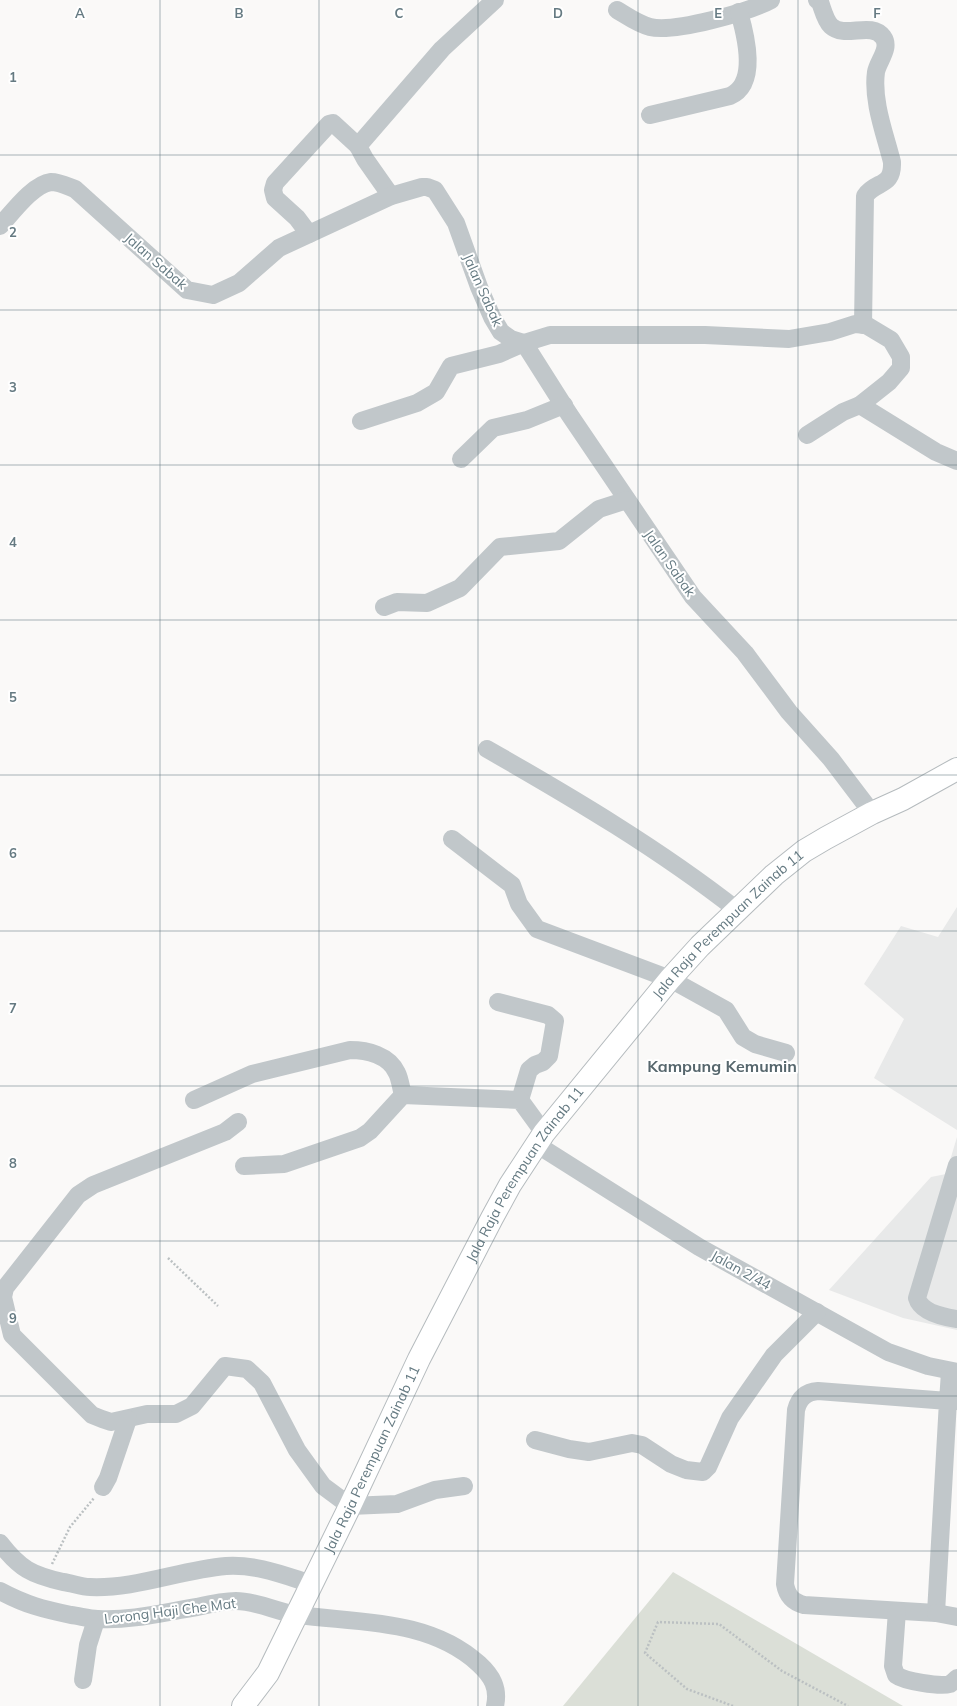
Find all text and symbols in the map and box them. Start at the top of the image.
text: A [75,5,85,21]
text: B [235,5,244,21]
text: C [395,5,404,21]
text: D [553,5,563,21]
text: E [714,5,722,21]
text: F [873,5,881,21]
text: 1 [9,69,17,85]
text: 2 [9,224,17,240]
street label: Jalan Sabak [121,229,192,294]
street label: Jalan Sabak [459,251,507,330]
text: 3 [9,379,17,395]
street label: Jalan Sabak [640,526,700,601]
text: 4 [9,534,17,550]
text: 5 [9,689,17,705]
text: 6 [9,845,17,861]
street label: Jala Raja Perempuan Zainab 11 [648,846,807,1003]
text: 7 [9,1000,17,1016]
district label: Kampung Kemumin [647,1056,797,1076]
street label: Jala Raja Perempuan Zainab 11 [462,1083,587,1265]
text: 8 [9,1155,17,1171]
street label: Jalan 2/44 [708,1246,775,1294]
text: 9 [9,1310,17,1326]
street label: Jala Raja Perempuan Zainab 11 [319,1362,424,1556]
street label: Lorong Haji Che Mat [103,1594,237,1628]

